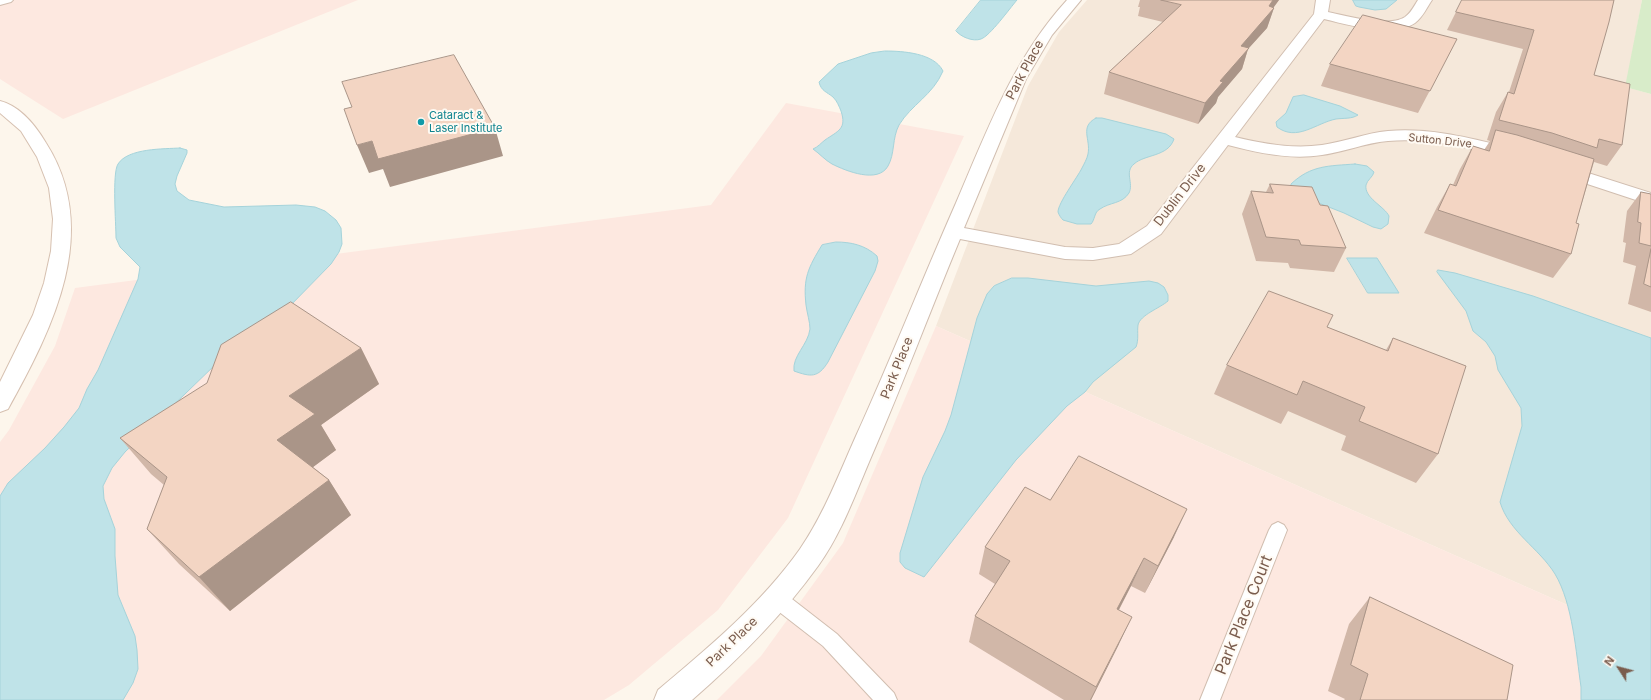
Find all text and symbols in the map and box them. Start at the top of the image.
street label: Park Place [1003,38,1047,102]
place label: Cataract & Laser Institute [429,109,502,135]
marker: Cataract & Laser Institute [416,117,426,127]
street label: Sutton Drive [1408,131,1472,151]
street label: Dublin Drive [1151,161,1209,229]
street label: Park Place [878,335,916,401]
street label: Park Place Court [1211,553,1277,677]
street label: Park Place [703,614,761,670]
north arrow [1599,648,1639,688]
text: N [1601,653,1617,668]

